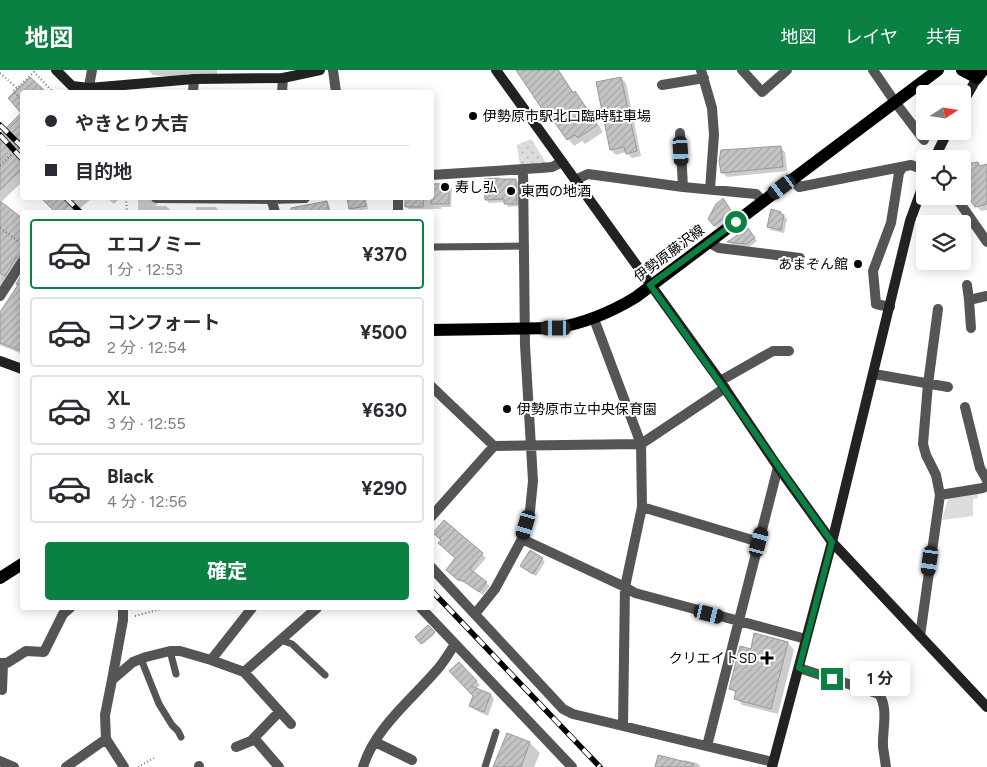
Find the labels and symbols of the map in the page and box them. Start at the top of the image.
north arrow [916,85,971,140]
place label: 伊勢原市駅北口臨時駐車場 [483,108,651,125]
marker: 伊勢原市駅北口臨時駐車場 [467,110,479,122]
car [672,136,689,166]
car [765,172,798,202]
place label: 寿し弘 [455,179,497,196]
marker: 寿し弘 [439,181,451,193]
place label: 東西の地酒 [521,183,591,200]
marker: 東西の地酒 [505,185,517,197]
route start [725,211,747,233]
street label: 伊勢原藤沢線 [631,221,708,285]
place label: あまぞん館 [778,256,848,273]
marker: あまぞん館 [852,258,864,270]
car [541,321,571,336]
place label: 伊勢原市立中央保育園 [517,401,657,418]
marker: 伊勢原市立中央保育園 [501,403,513,415]
car [514,509,537,541]
car [747,526,770,558]
car [920,545,939,577]
car [692,603,725,625]
place label: クリエイトSD [669,650,757,667]
marker: クリエイトSD [761,652,773,664]
callout: 1 分 [850,662,910,696]
route end [821,668,843,690]

